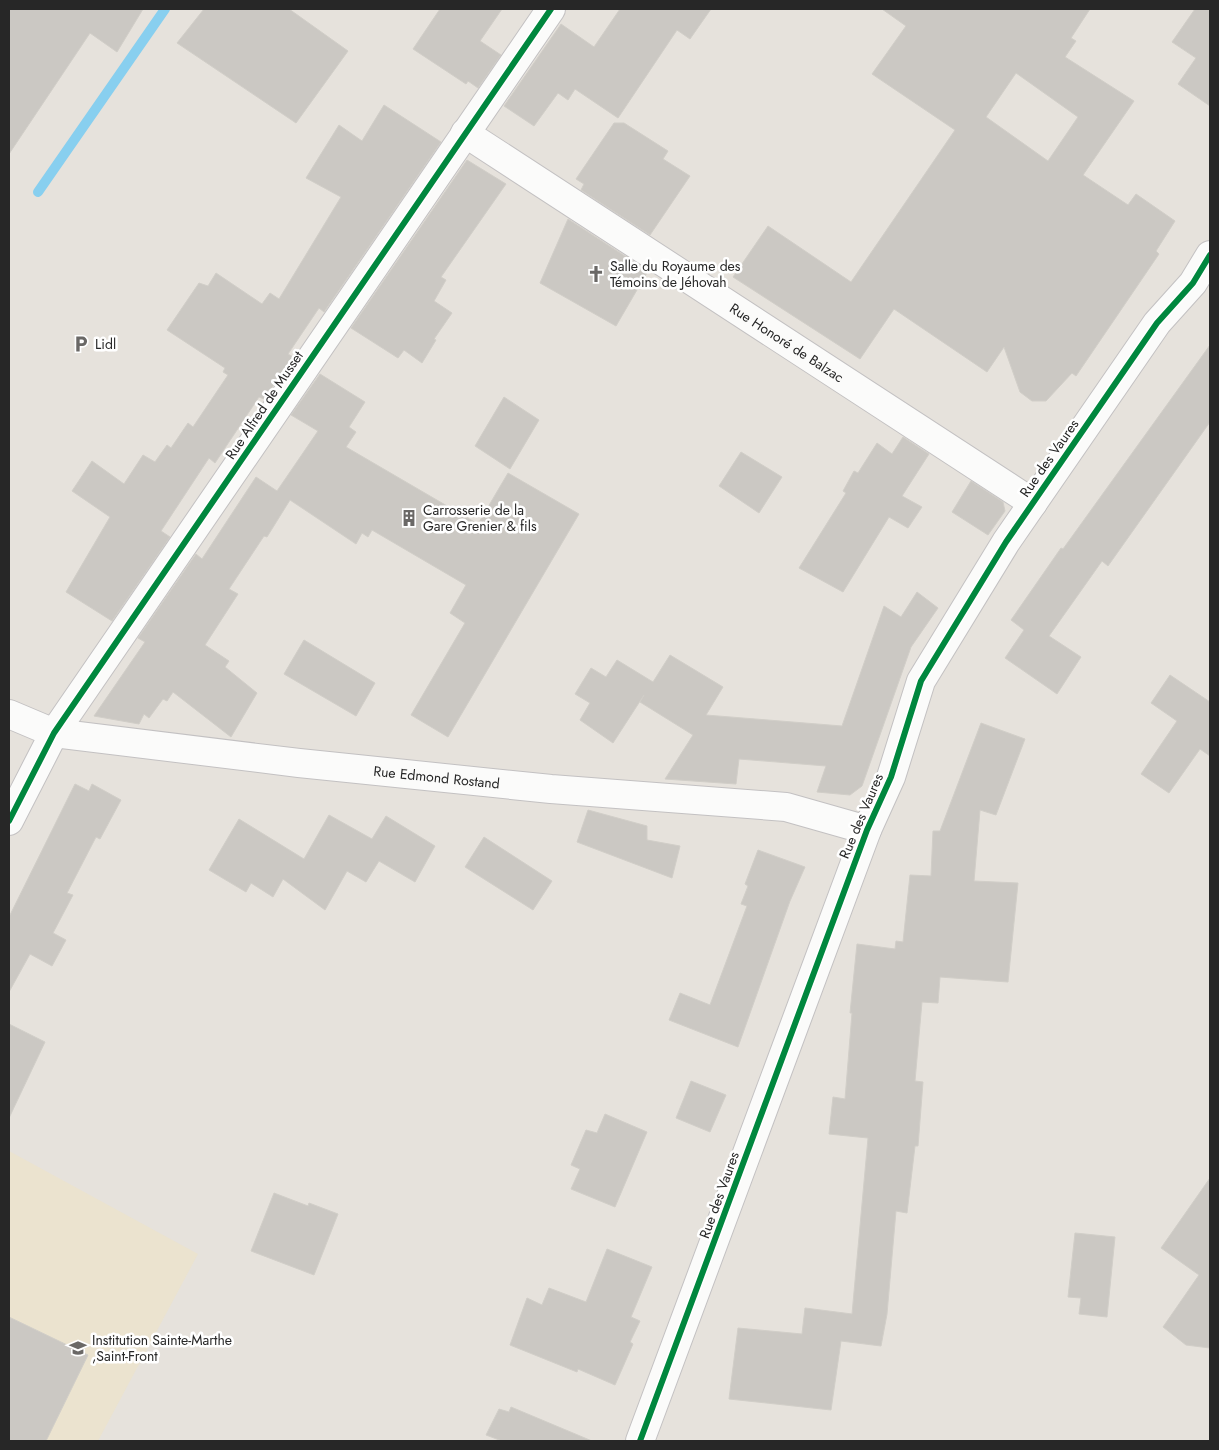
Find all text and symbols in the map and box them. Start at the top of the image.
place label: Salle du Royaume des Témoins de Jéhovah [610,256,741,292]
church icon: Salle du Royaume des Témoins de Jéhovah [586,264,606,284]
street label: Rue Honoré de Balzac [726,298,848,387]
parking icon: Lidl [71,334,91,354]
place label: Lidl [95,334,116,354]
street label: Rue Alfred de Musset [220,346,308,463]
street label: Rue des Vaures [1015,415,1083,501]
place label: Carrosserie de la Gare Grenier & fils [423,500,537,536]
building icon: Carrosserie de la Gare Grenier & fils [399,508,419,528]
street label: Rue Edmond Rostand [372,761,501,794]
street label: Rue des Vaures [834,770,888,862]
street label: Rue des Vaures [694,1148,744,1241]
place label: Institution Sainte-Marthe ,Saint-Front [92,1330,232,1366]
school or university icon: Institution Sainte-Marthe ,Saint-Front [68,1338,88,1358]

